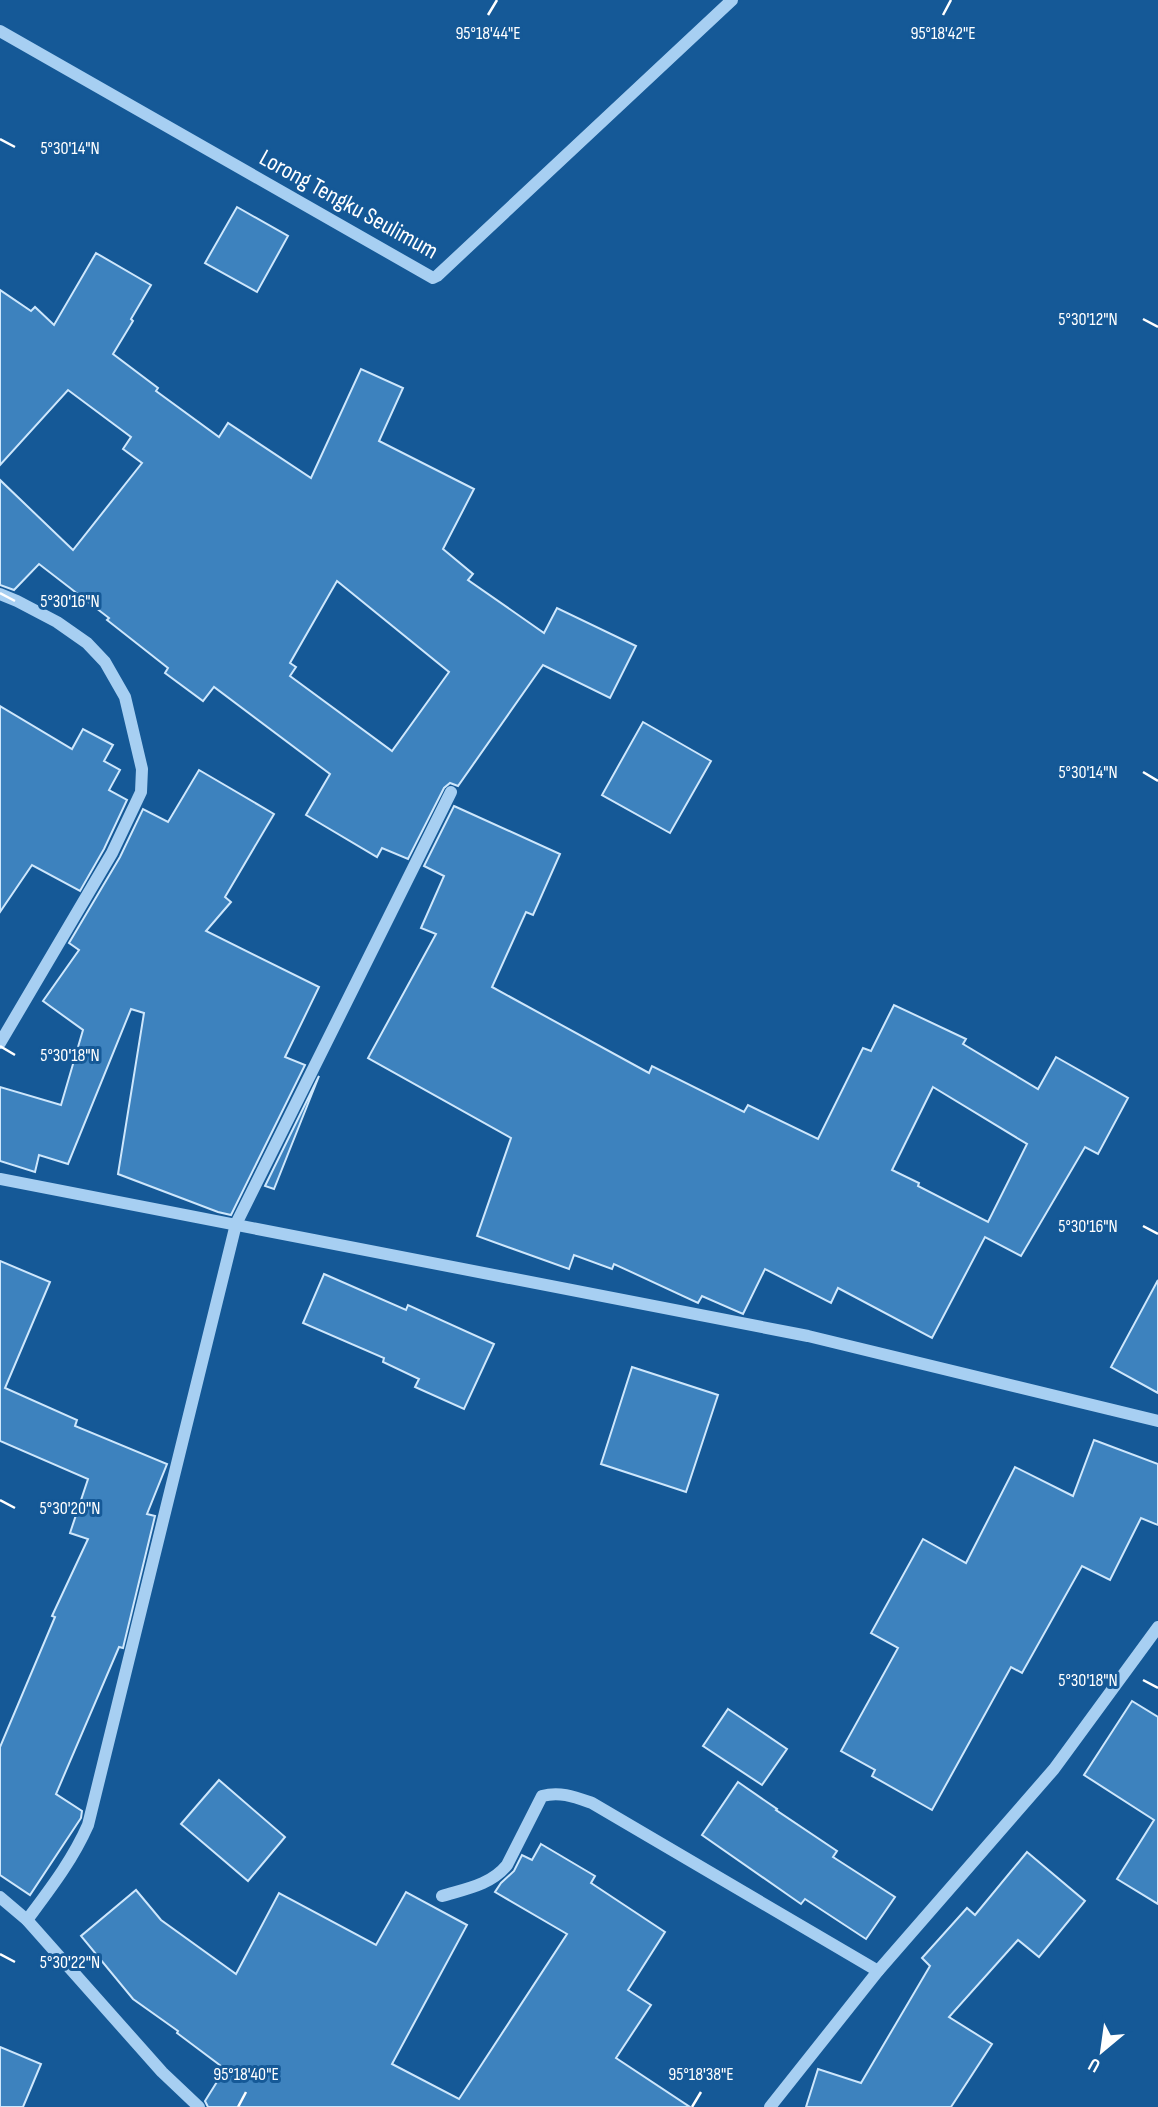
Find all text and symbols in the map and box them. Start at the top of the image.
text: 95°18'44"E [455,23,521,44]
text: 95°18'42"E [910,23,976,44]
text: 5°30'14"N [40,138,100,159]
street label: Lorong Tengku Seulimum [254,143,443,266]
text: 5°30'12"N [1058,309,1118,330]
text: 5°30'16"N [40,591,100,612]
text: 5°30'14"N [1058,762,1118,783]
text: 5°30'18"N [40,1045,100,1066]
text: 5°30'16"N [1058,1216,1118,1237]
text: 5°30'20"N [40,1498,100,1519]
text: 5°30'18"N [1058,1670,1118,1691]
text: 5°30'22"N [40,1952,100,1973]
north arrow [1067,2016,1137,2086]
text: U [1085,2052,1104,2077]
text: 95°18'40"E [213,2064,279,2085]
text: 95°18'38"E [668,2064,734,2085]

